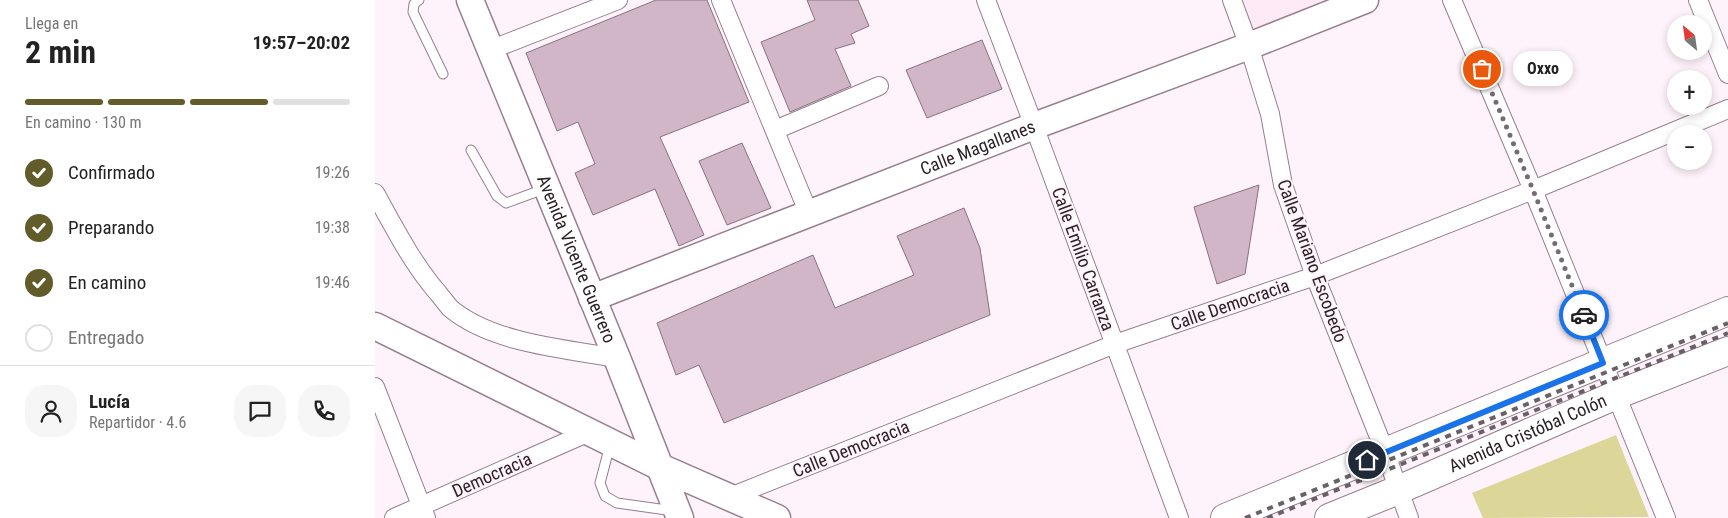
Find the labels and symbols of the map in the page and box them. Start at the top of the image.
north arrow [1667,15,1713,60]
pin [1461,48,1503,90]
callout: Oxxo [1512,52,1572,86]
street label: Calle Magallanes [917,116,1038,179]
street label: Avenida Vicente Guerrero [533,172,621,346]
street label: Calle Mariano Escobedo [1273,177,1352,345]
street label: Calle Emilio Carranza [1048,184,1119,333]
street label: Calle Democracia [1168,274,1292,335]
courier [1559,290,1609,340]
street label: Avenida Cristóbal Colón [1446,389,1610,477]
street label: Calle Democracia [789,416,912,482]
pin [1346,439,1388,481]
street label: Democracia [449,448,535,501]

